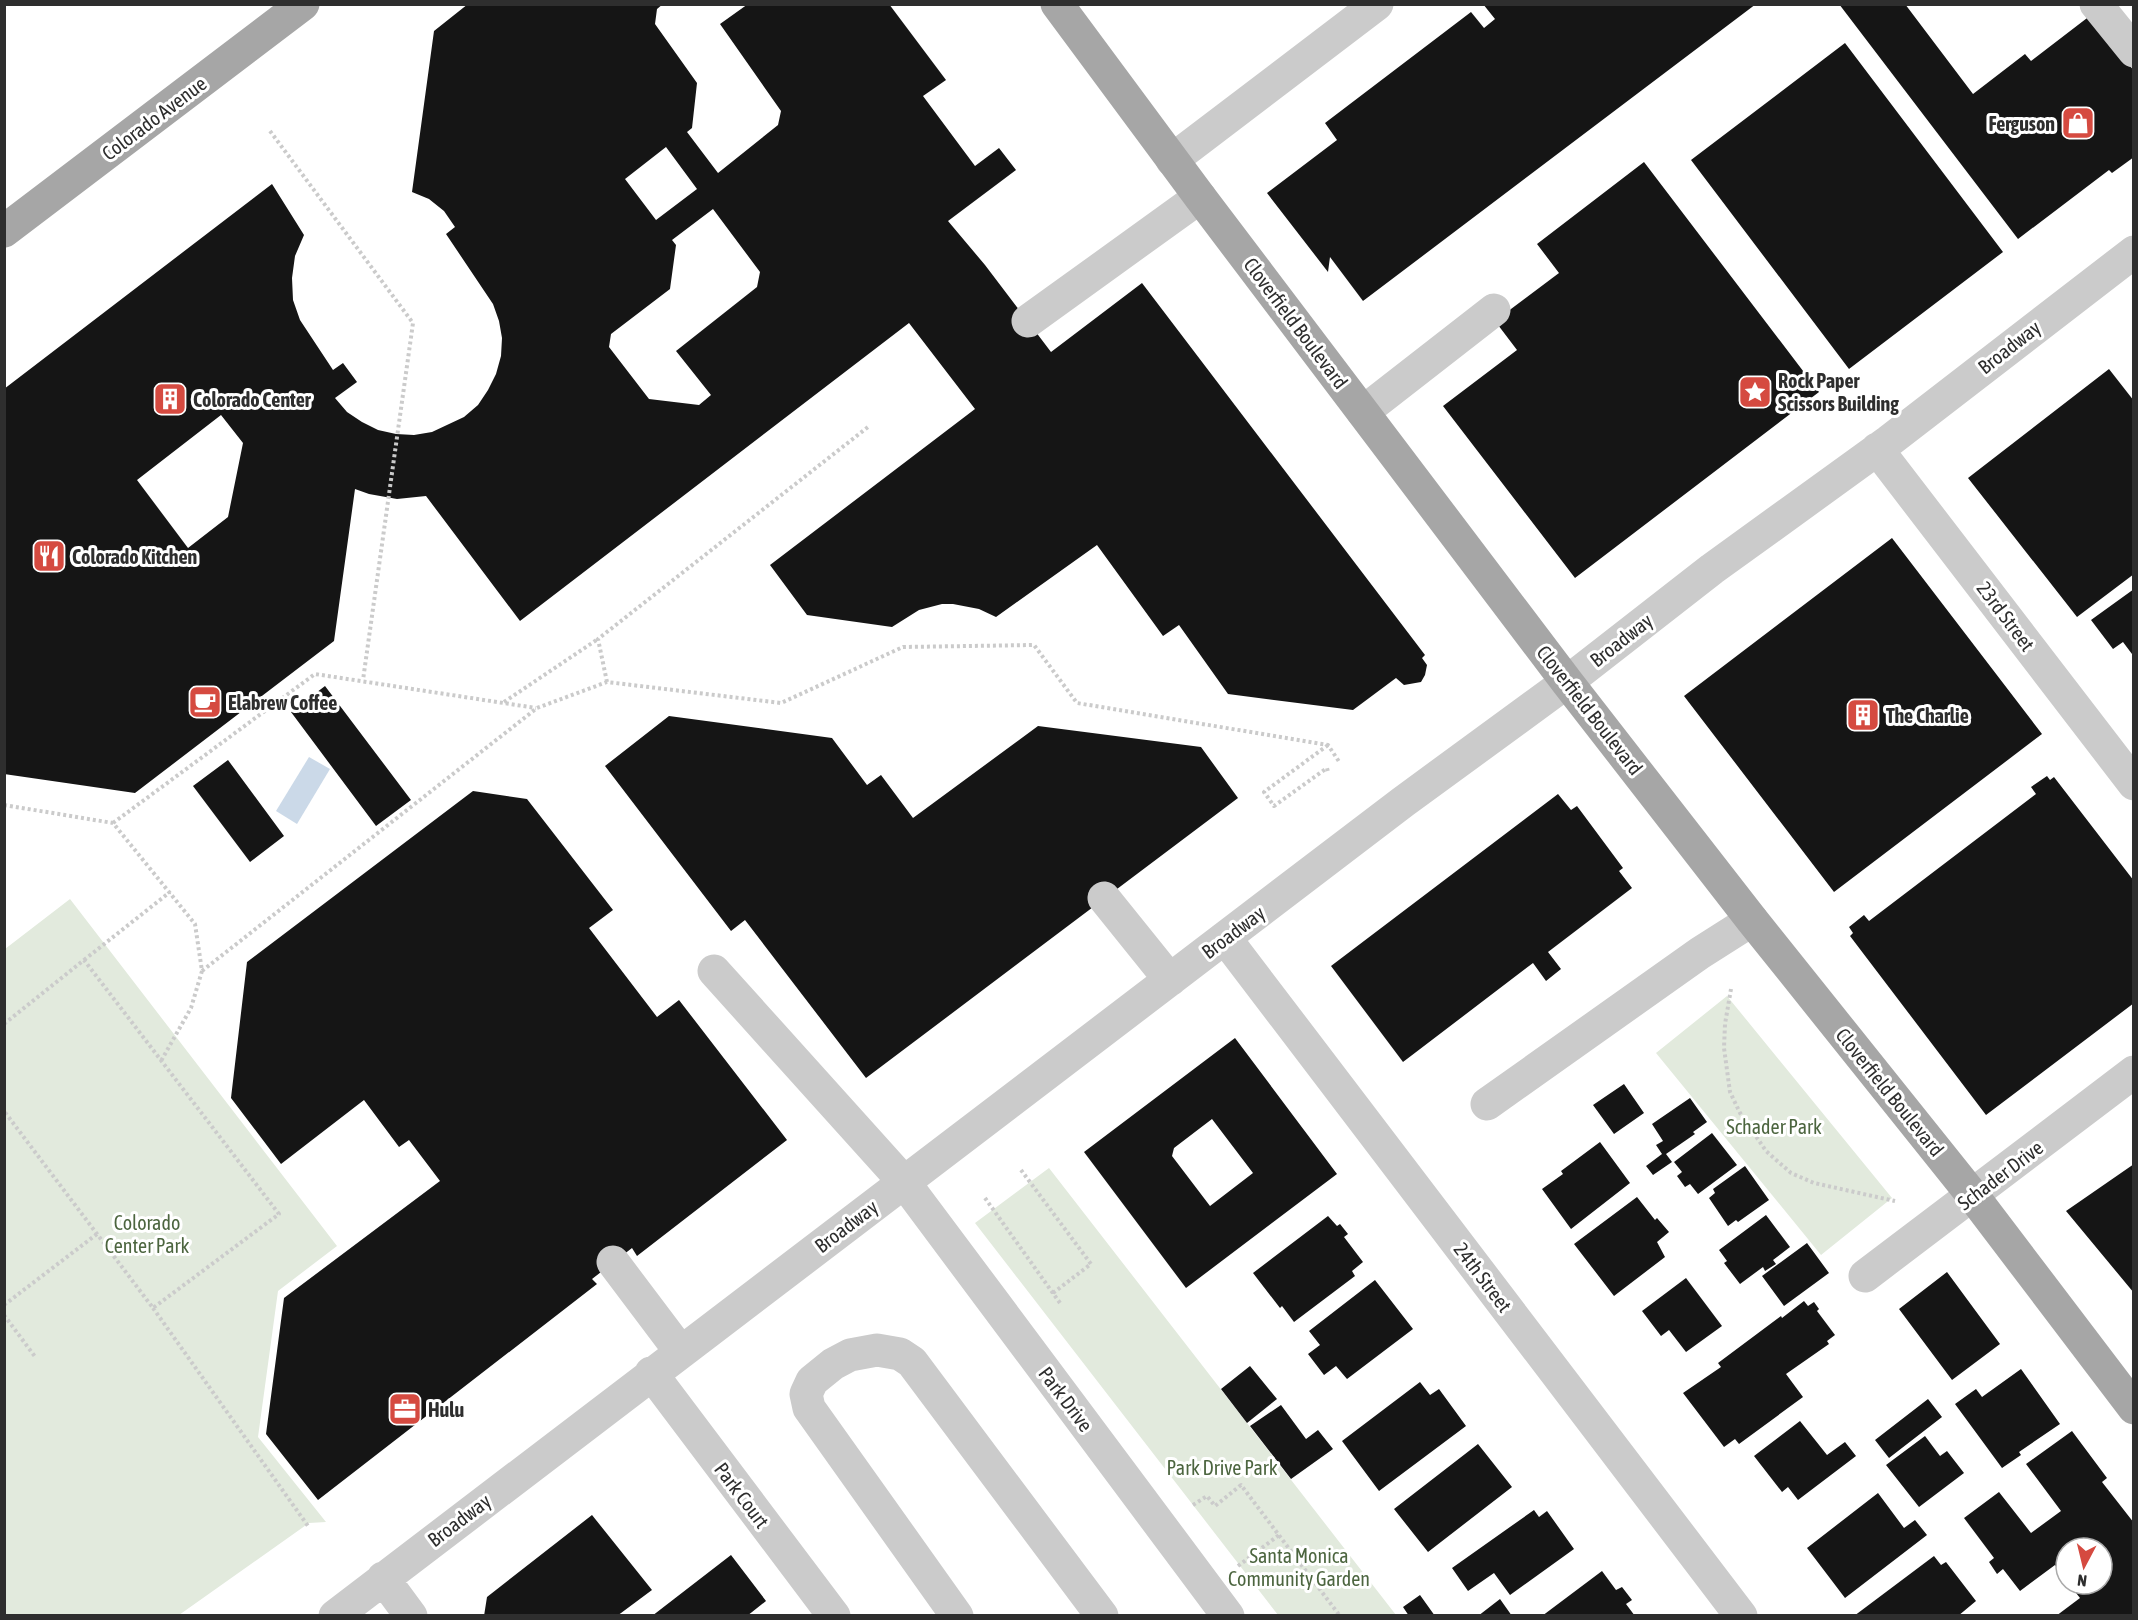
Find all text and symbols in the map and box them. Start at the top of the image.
street label: Colorado Avenue [97,71,211,165]
shop icon: Ferguson [2060,105,2096,141]
place label: Ferguson [1989,112,2055,135]
street label: Cloverfield Boulevard [1239,253,1353,393]
street label: Broadway [1973,316,2045,378]
place label: Rock Paper Scissors Building [1778,369,1899,415]
place icon: Rock Paper Scissors Building [1737,374,1773,410]
building icon: Colorado Center [152,381,188,417]
place label: Colorado Center [193,388,312,411]
restaurant icon: Colorado Kitchen [31,538,67,574]
place label: Colorado Kitchen [72,545,197,568]
street label: 23rd Street [1972,577,2040,655]
street label: Broadway [1585,609,1657,671]
street label: Cloverfield Boulevard [1532,641,1648,779]
cafe icon: Elabrew Coffee [187,684,223,720]
place label: Elabrew Coffee [228,691,337,714]
building icon: The Charlie [1845,697,1881,733]
place label: The Charlie [1886,704,1969,727]
street label: Broadway [1197,901,1269,963]
street label: Cloverfield Boulevard [1831,1023,1949,1161]
park label: Schader Park [1726,1115,1822,1138]
street label: Schader Drive [1953,1135,2047,1215]
street label: Broadway [810,1195,882,1257]
park label: Colorado Center Park [105,1211,189,1257]
street label: 24th Street [1449,1238,1517,1316]
street label: Park Drive [1034,1362,1098,1436]
office icon: Hulu [387,1391,423,1427]
place label: Hulu [428,1398,465,1421]
park label: Park Drive Park [1166,1456,1278,1479]
street label: Park Court [710,1458,774,1532]
street label: Broadway [423,1489,495,1551]
north arrow [2054,1536,2114,1596]
park label: Santa Monica Community Garden [1228,1544,1370,1590]
text: N [2076,1571,2088,1590]

